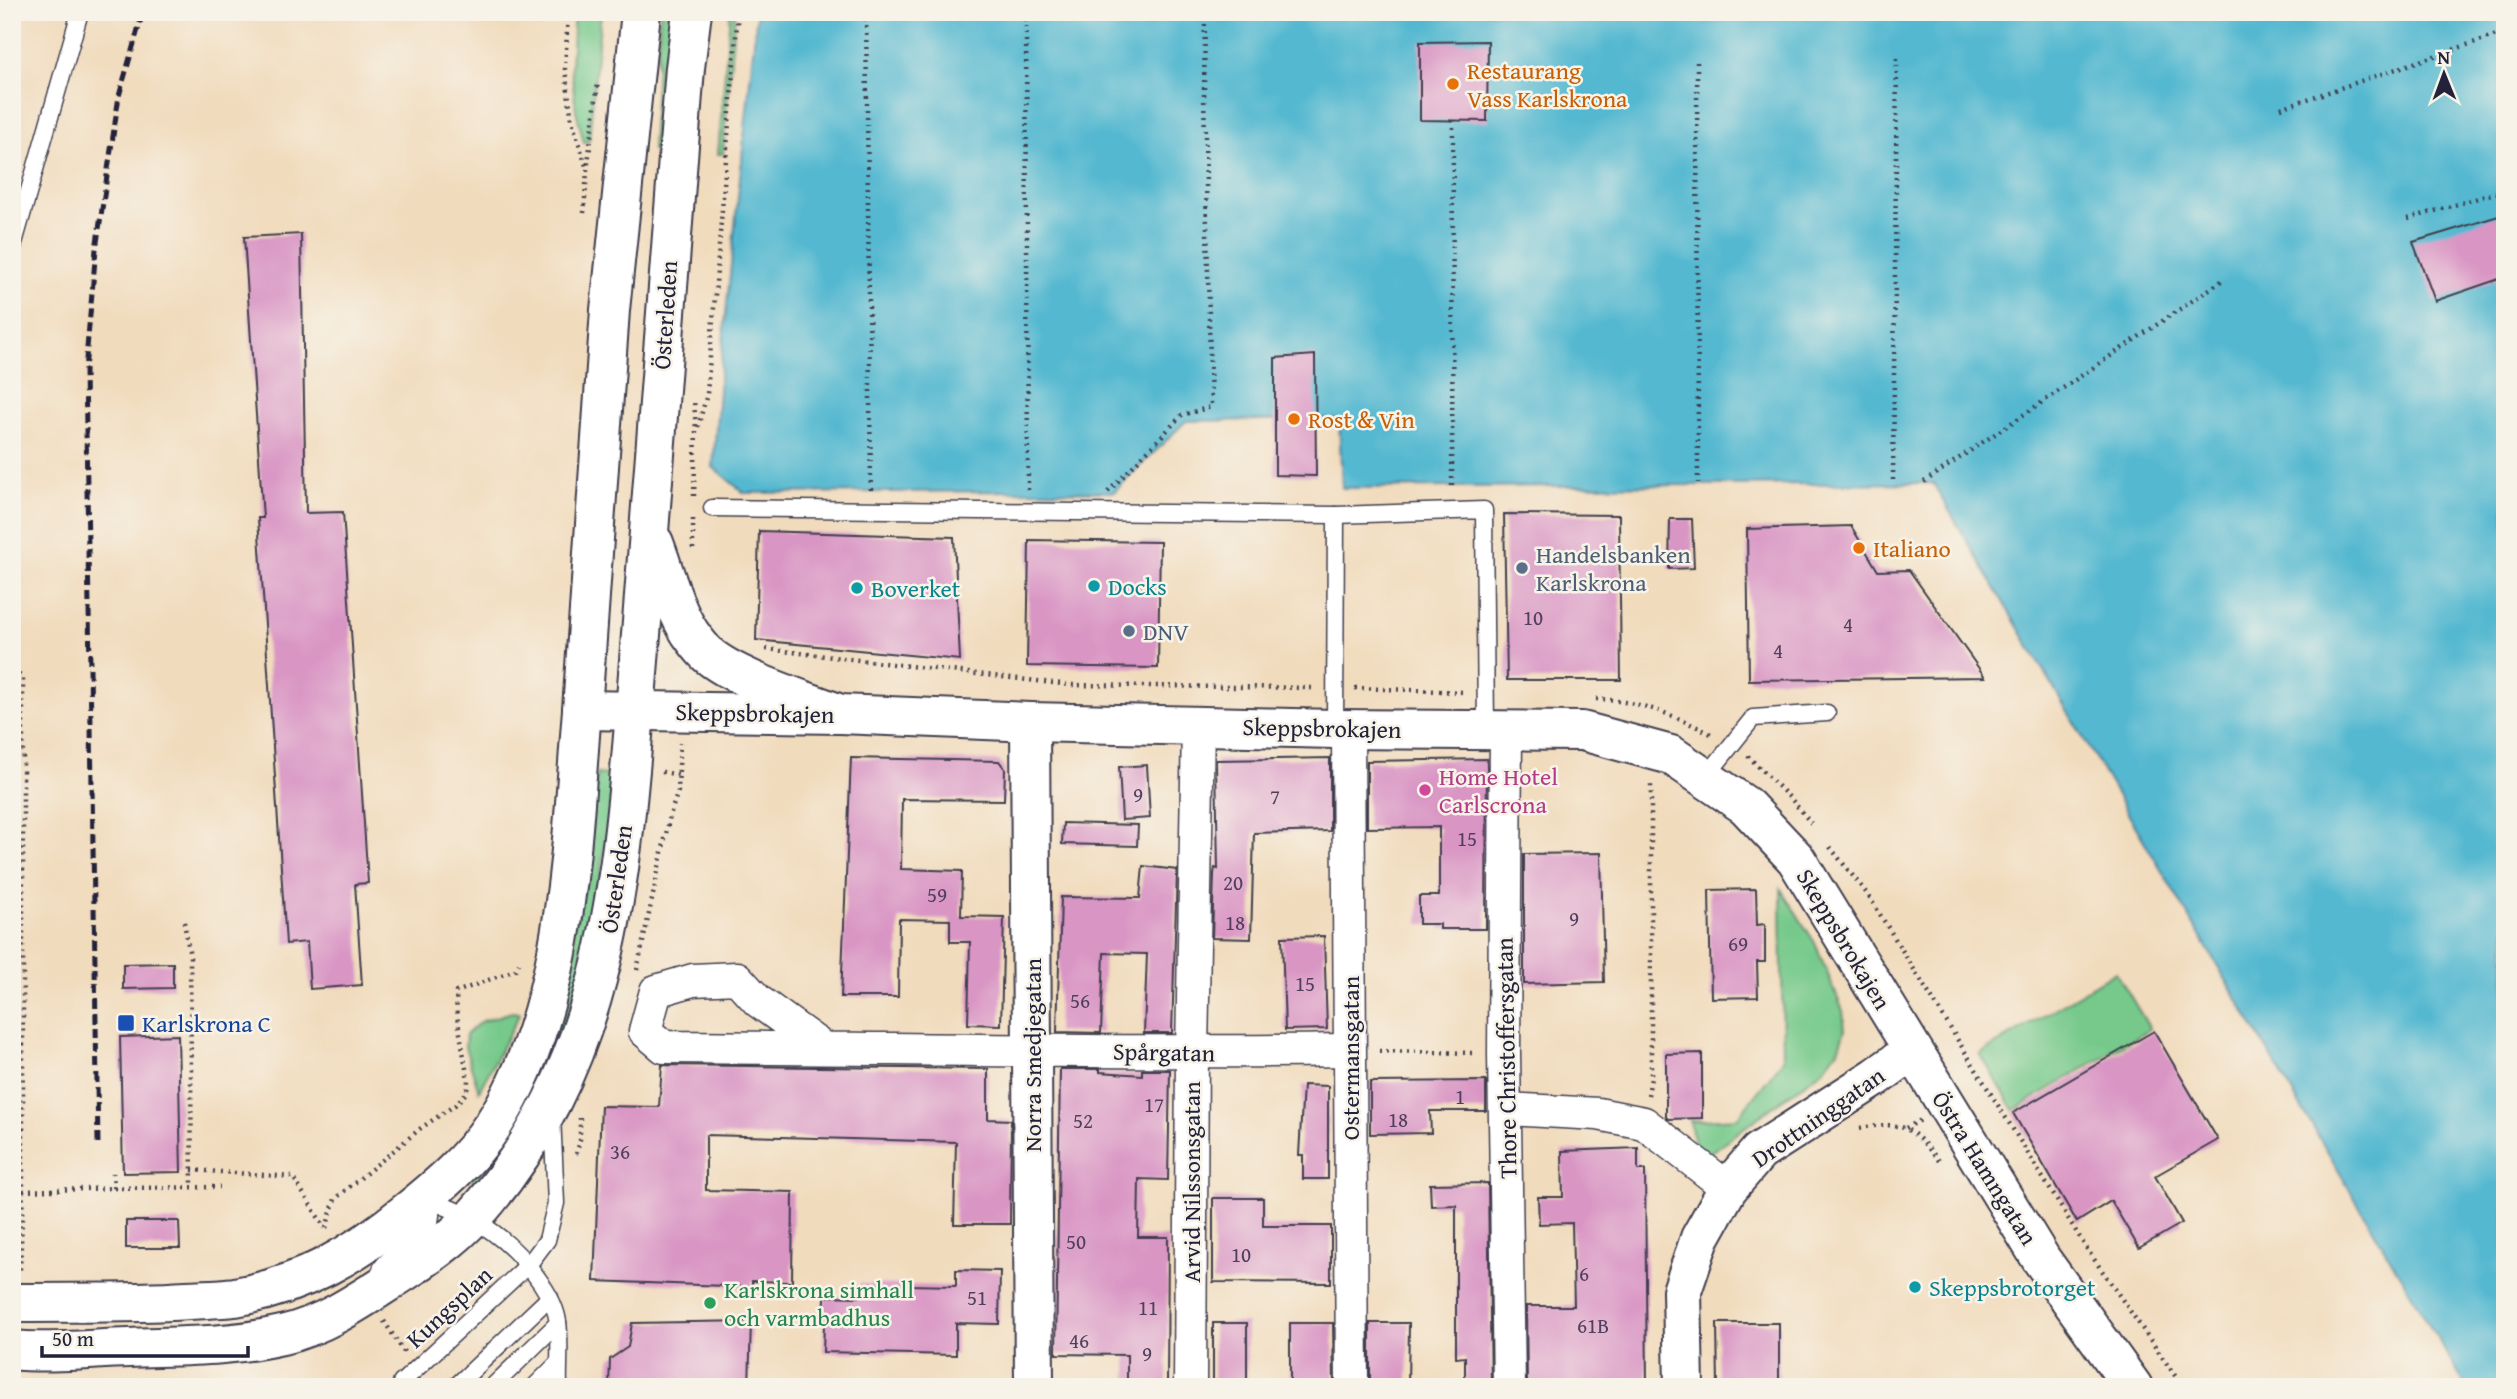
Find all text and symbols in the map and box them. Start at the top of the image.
north arrow [2408,38,2478,108]
text: N [2437,43,2451,71]
place label: Restaurang Vass Karlskrona [1467,53,1628,116]
marker: Restaurang Vass Karlskrona [1445,76,1461,92]
street label: Österleden [644,259,686,371]
place label: Rost & Vin [1308,402,1415,437]
marker: Rost & Vin [1286,411,1302,427]
place label: Italiano [1873,531,1951,566]
place label: Handelsbanken Karlskrona [1536,537,1691,600]
marker: Italiano [1851,540,1867,556]
marker: Handelsbanken Karlskrona [1514,560,1530,576]
place label: Docks [1108,569,1167,604]
place label: Boverket [871,571,961,606]
marker: Docks [1086,578,1102,594]
marker: Boverket [849,580,865,596]
house number: 10 [1523,602,1543,633]
house number: 4 [1843,609,1853,640]
place label: DNV [1143,614,1189,649]
marker: DNV [1121,623,1137,639]
house number: 4 [1773,635,1783,666]
street label: Skeppsbrokajen [675,694,835,732]
street label: Skeppsbrokajen [1242,709,1402,747]
place label: Home Hotel Carlscrona [1439,759,1558,822]
house number: 9 [1133,779,1143,810]
house number: 7 [1270,781,1280,812]
marker: Home Hotel Carlscrona [1417,782,1433,798]
street label: Österleden [591,822,641,936]
house number: 15 [1457,823,1477,854]
street label: Skeppsbrokajen [1788,862,1900,1017]
house number: 20 [1223,867,1243,898]
house number: 59 [927,879,947,910]
house number: 9 [1569,903,1579,934]
house number: 18 [1225,907,1245,938]
house number: 69 [1728,928,1748,959]
street label: Thore Christoffersgatan [1486,937,1526,1179]
street label: Norra Smedjegatan [1015,958,1050,1152]
house number: 15 [1295,968,1315,999]
street label: Ostermansgatan [1333,975,1368,1140]
house number: 56 [1070,985,1090,1016]
place label: Karlskrona C [142,1006,271,1041]
marker: Karlskrona C [116,1013,136,1033]
street label: Spårgatan [1112,1034,1216,1070]
street label: Drottninggatan [1744,1058,1892,1176]
street label: Arvid Nilssonsgatan [1174,1081,1209,1283]
house number: 1 [1455,1081,1465,1112]
street label: Östra Hamngatan [1924,1084,2047,1252]
house number: 17 [1144,1089,1164,1120]
house number: 18 [1388,1104,1408,1135]
house number: 52 [1073,1105,1093,1136]
house number: 36 [610,1136,630,1167]
house number: 50 [1066,1226,1086,1257]
house number: 10 [1231,1239,1251,1270]
street label: Kungsplan [398,1257,500,1356]
house number: 6 [1579,1258,1589,1289]
place label: Skeppsbrotorget [1929,1270,2096,1305]
place label: Karlskrona simhall och varmbadhus [724,1272,914,1335]
marker: Skeppsbrotorget [1907,1279,1923,1295]
house number: 51 [967,1282,987,1313]
house number: 11 [1138,1292,1158,1323]
marker: Karlskrona simhall och varmbadhus [702,1295,718,1311]
house number: 61B [1577,1310,1609,1341]
scale bar [42,1315,248,1359]
text: 50 m [52,1323,94,1354]
house number: 46 [1069,1325,1089,1356]
house number: 9 [1142,1338,1152,1369]

